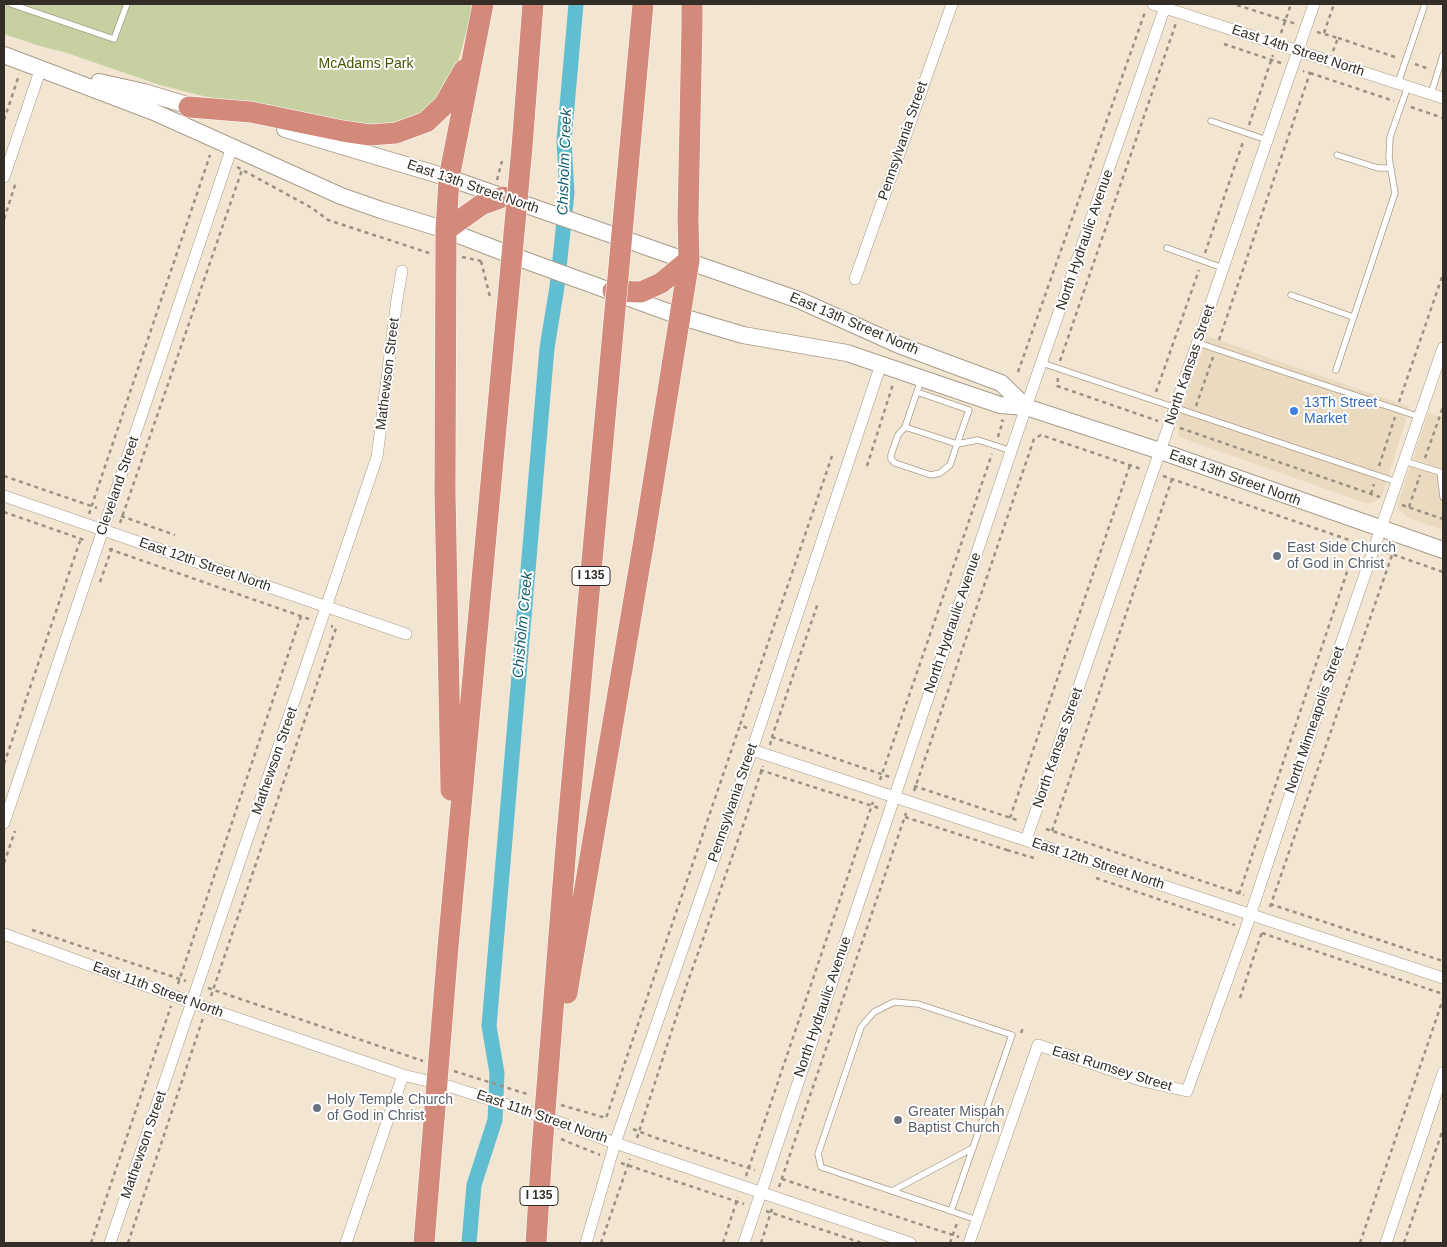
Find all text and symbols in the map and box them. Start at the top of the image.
street label: East 14th Street North [1230,22,1366,80]
park label: McAdams Park [319,56,413,72]
street label: Pennsylvania Street [875,79,931,203]
water label: Chisholm Creek [554,108,576,216]
street label: East 13th Street North [405,157,541,217]
street label: North Hydraulic Avenue [1053,167,1117,313]
street label: East 13th Street North [787,289,921,359]
street label: North Kansas Street [1162,303,1218,427]
street label: Mathewson Street [373,317,403,431]
place label: 13Th Street Market [1304,395,1377,428]
marker: 13Th Street Market [1288,405,1300,417]
street label: Cleveland Street [93,434,143,538]
street label: East 13th Street North [1167,446,1303,510]
street label: East 12th Street North [137,535,273,595]
place label: East Side Church of God in Christ [1287,540,1396,572]
street label: North Hydraulic Avenue [921,550,985,696]
marker: East Side Church of God in Christ [1271,550,1283,562]
road number: I 135 [572,566,610,586]
water label: Chisholm Creek [509,571,537,679]
street label: North Minneapolis Street [1282,644,1348,796]
street label: North Kansas Street [1030,686,1086,810]
street label: Mathewson Street [249,705,301,817]
street label: Pennsylvania Street [705,741,761,865]
street label: East 12th Street North [1030,835,1166,893]
street label: North Hydraulic Avenue [791,934,855,1080]
street label: East 11th Street North [91,959,225,1021]
street label: East Rumsey Street [1050,1043,1174,1095]
street label: East 11th Street North [474,1087,610,1147]
street label: Mathewson Street [118,1089,170,1201]
place label: Holy Temple Church of God in Christ [327,1092,453,1124]
marker: Holy Temple Church of God in Christ [311,1102,323,1114]
place label: Greater Mispah Baptist Church [908,1104,1004,1136]
marker: Greater Mispah Baptist Church [892,1114,904,1126]
road number: I 135 [520,1186,558,1206]

